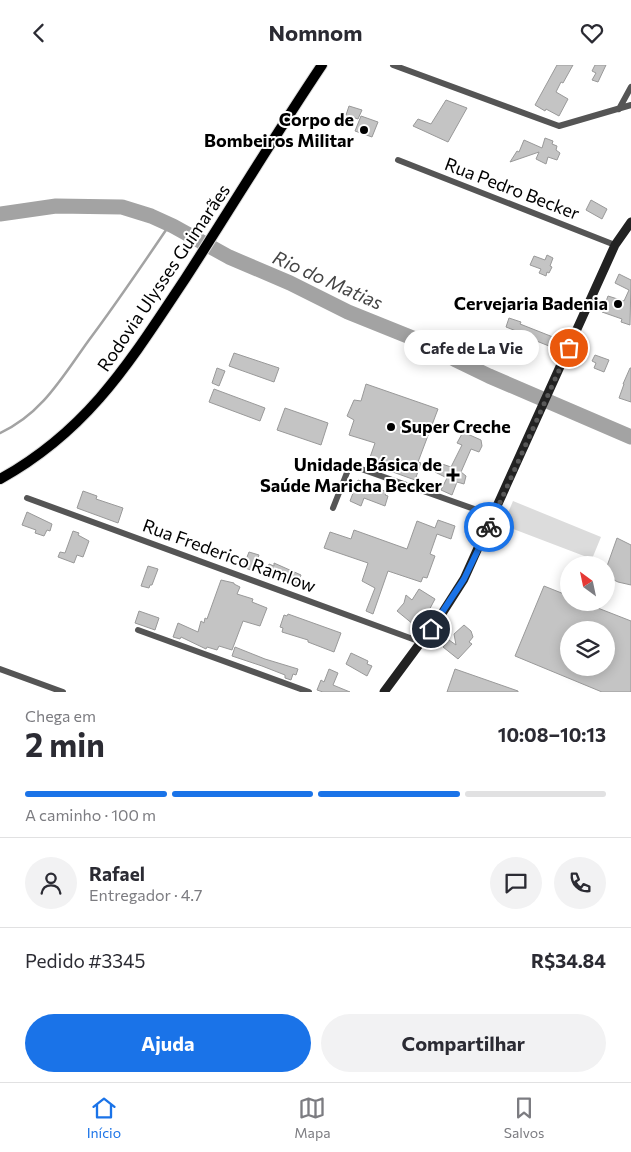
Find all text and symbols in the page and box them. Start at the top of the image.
icon: back [25,19,53,47]
text: Nomnom [269,19,362,46]
icon: heart [578,19,606,47]
place label: Corpo de Bombeiros Militar [204,108,355,151]
marker: Corpo de Bombeiros Militar [358,124,370,136]
street label: Rua Pedro Becker [442,152,583,224]
street label: Rodovia Ulysses Guimarães [92,180,234,375]
water label: Rio do Matias [270,245,387,314]
place label: Cervejaria Badenia [454,292,608,314]
marker: Cervejaria Badenia [612,298,624,310]
pin [548,327,590,369]
callout: Cafe de La Vie [404,331,539,365]
icon: bag [555,334,583,362]
text: Cafe de La Vie [420,338,523,357]
place label: Super Creche [401,415,511,437]
marker: Super Creche [385,421,397,433]
place label: Unidade Básica de Saúde Maricha Becker [260,453,443,496]
marker: Unidade Básica de Saúde Maricha Becker [446,468,460,482]
courier [464,502,514,552]
street label: Rua Frederico Ramlow [140,513,319,597]
icon: bike [475,513,503,541]
north arrow [560,556,615,611]
map controls [560,556,615,676]
pin [410,608,452,650]
icon: home [417,615,445,643]
button: layers [560,621,615,676]
text: Chega em [25,706,96,725]
text: 10:08–10:13 [498,723,606,746]
text: 2 min [25,724,105,764]
text: A caminho · 100 m [25,805,156,824]
button: person [25,857,77,909]
button: chat [490,857,542,909]
button: phone [554,857,606,909]
text: Rafael [89,862,145,885]
text: Entregador · 4.7 [89,885,202,904]
text: Pedido #3345 [25,949,145,972]
text: R$34.84 [531,949,606,972]
button: Ajuda [25,1014,311,1072]
button: Compartilhar [321,1014,606,1072]
tab: Início [87,1094,121,1141]
tab: Mapa [294,1094,331,1141]
tab: Salvos [504,1094,544,1141]

